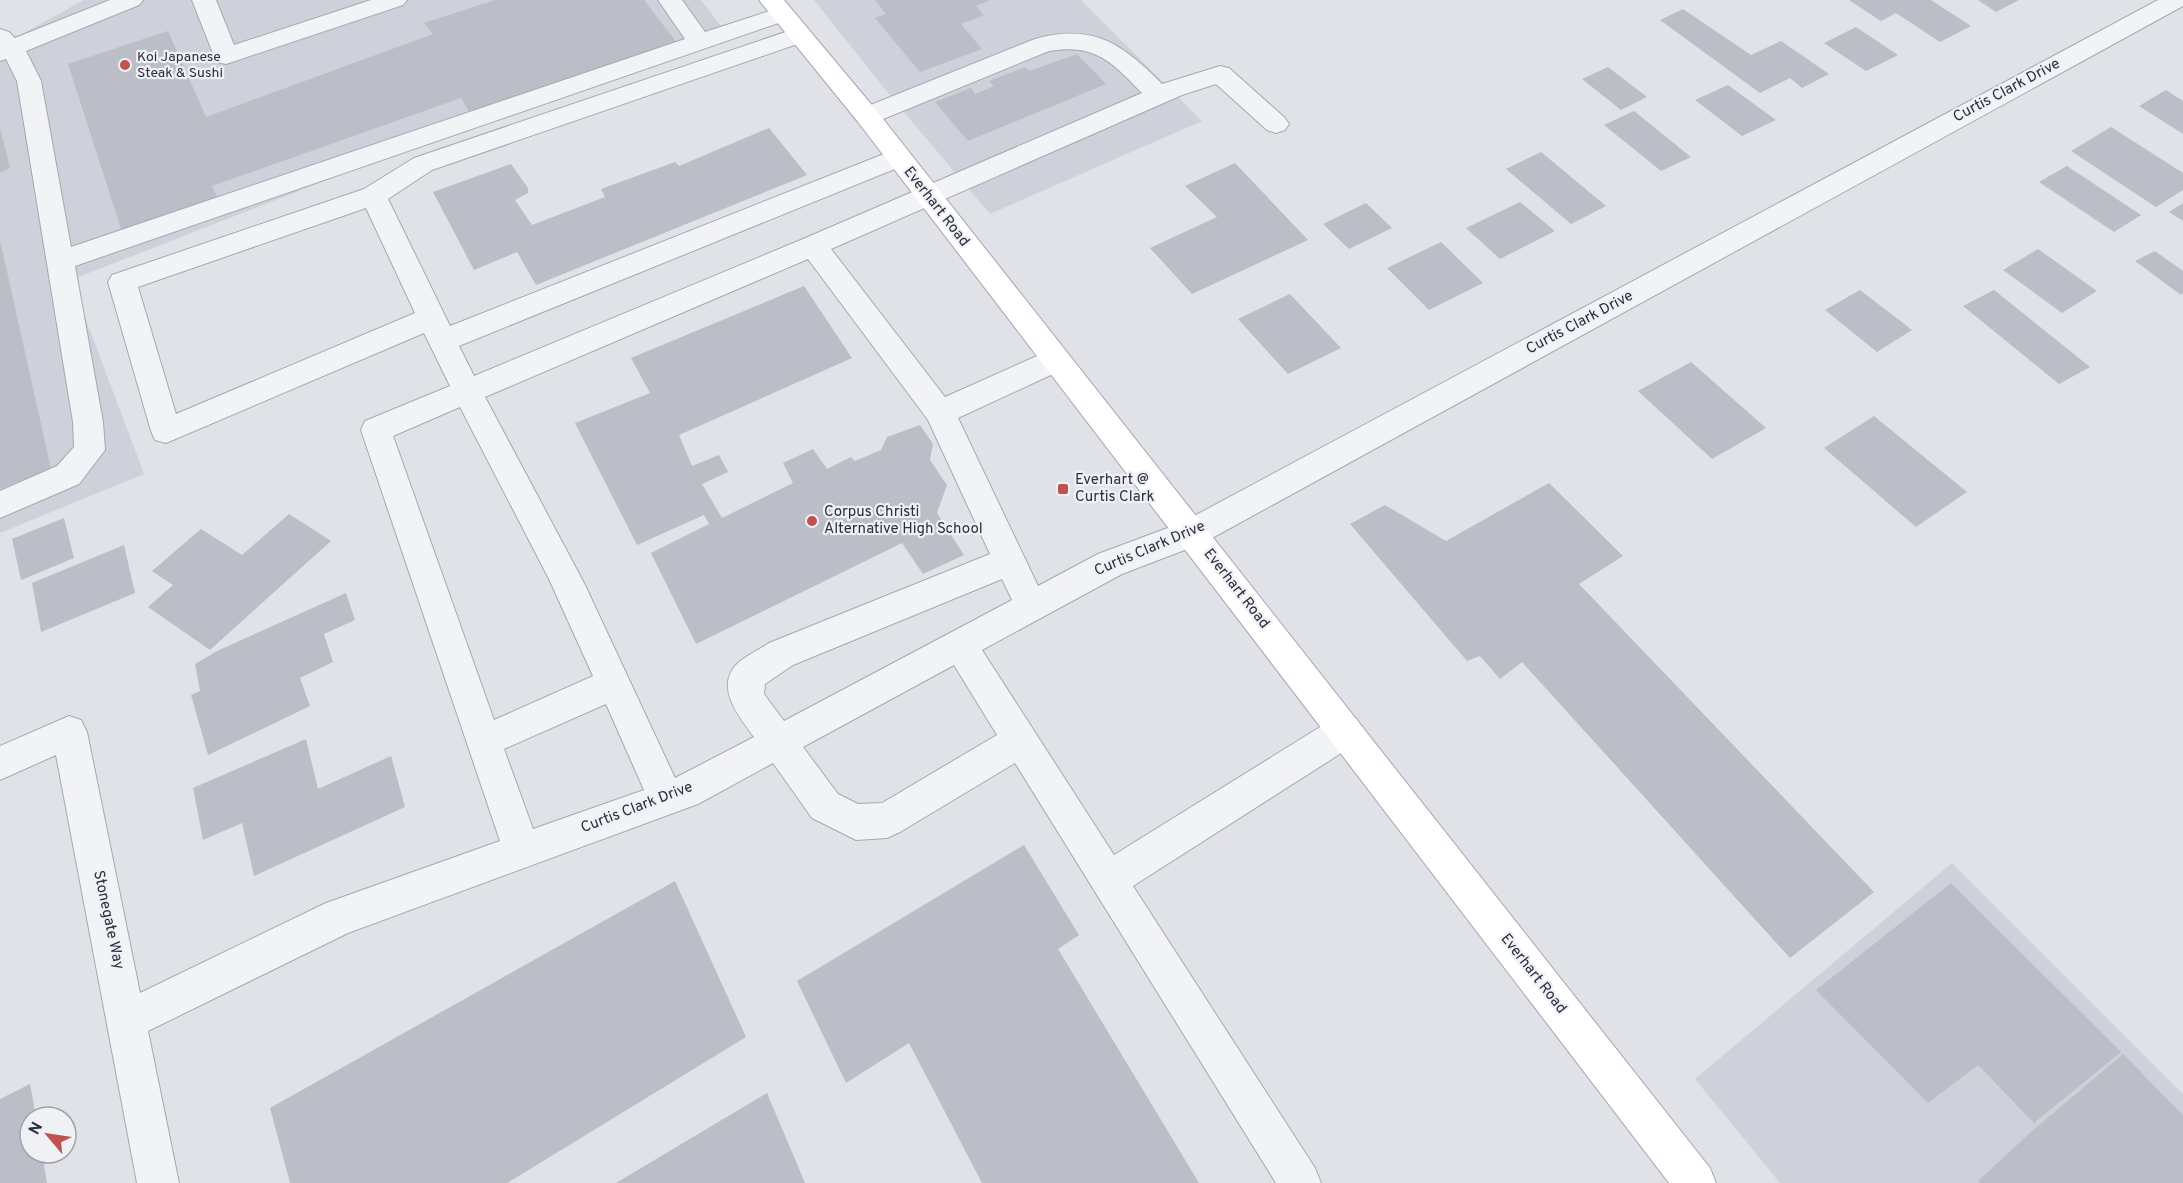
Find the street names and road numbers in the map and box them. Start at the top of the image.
street label: Curtis Clark Drive [1950,55,2064,127]
street label: Everhart Road [899,163,973,251]
street label: Curtis Clark Drive [1523,287,1637,359]
street label: Curtis Clark Drive [1092,517,1208,581]
street label: Everhart Road [1199,545,1273,633]
street label: Curtis Clark Drive [578,778,696,838]
street label: Stonegate Way [88,869,128,971]
street label: Everhart Road [1496,930,1570,1018]

